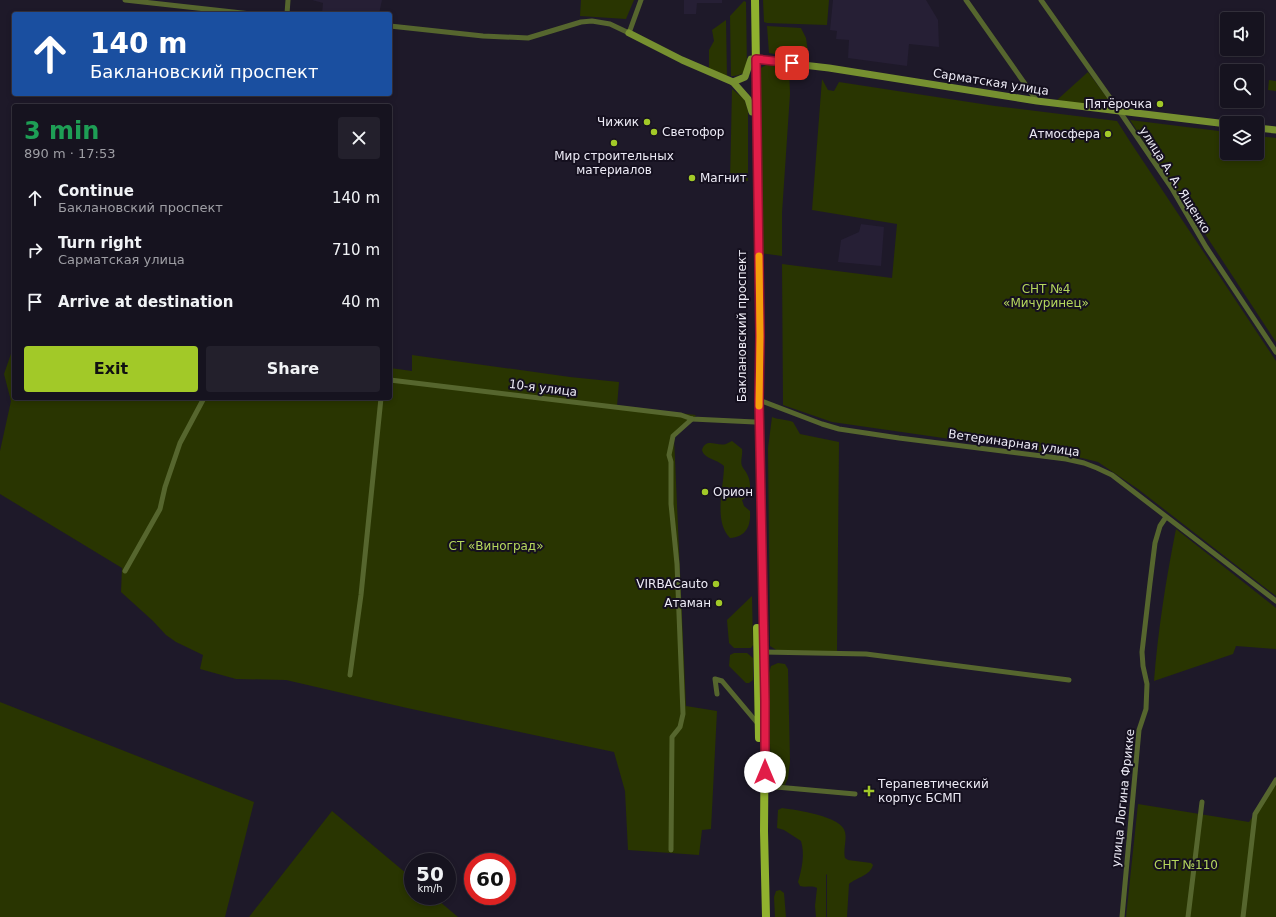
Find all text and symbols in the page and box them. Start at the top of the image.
map controls [1220,12,1264,160]
button: sound [1220,12,1264,56]
text: 140 m [90,27,187,60]
icon: ahead [24,28,76,80]
pin [775,46,809,80]
icon: arrive [781,52,803,74]
text: Баклановский проспект [90,61,318,82]
button: search [1220,64,1264,108]
street label: Сарматская улица [932,66,1050,98]
place label: Пятёрочка [1085,97,1152,111]
marker: Пятёрочка [1155,99,1165,109]
place label: Чижик [597,115,639,129]
button: layers [1220,116,1264,160]
text: 3 min [24,117,99,145]
button: close [338,117,380,159]
marker: Чижик [642,117,652,127]
street label: улица А. А. Ященко [1136,124,1214,236]
place label: Светофор [662,125,724,139]
marker: Светофор [649,127,659,137]
place label: Атмосфера [1029,127,1100,141]
marker: Атмосфера [1103,129,1113,139]
marker: Мир строительных материалов [609,138,619,148]
text: 890 m · 17:53 [24,146,115,161]
place label: Мир строительных материалов [554,149,674,177]
place label: Магнит [700,171,747,185]
marker: Магнит [687,173,697,183]
text: Continue [58,182,134,200]
icon: ahead [24,187,46,209]
text: 140 m [332,189,380,207]
text: Баклановский проспект [58,200,223,215]
text: Turn right [58,234,142,252]
icon: right [24,239,46,261]
text: 710 m [332,241,380,259]
street label: Баклановский проспект [735,250,749,402]
text: Сарматская улица [58,252,185,267]
park label: СНТ №4 «Мичуринец» [1003,282,1089,310]
icon: arrive [24,291,46,313]
text: Arrive at destination [58,293,233,311]
text: 40 m [342,293,380,311]
button: Exit [24,346,198,392]
button: Share [206,346,380,392]
street label: 10-я улица [508,377,578,399]
street label: Ветеринарная улица [947,427,1081,459]
place label: Орион [713,485,753,499]
marker: Орион [700,487,710,497]
park label: СТ «Виноград» [449,539,544,553]
place label: VIRBACauto [636,577,708,591]
marker: VIRBACauto [711,579,721,589]
place label: Атаман [664,596,711,610]
marker: Атаман [714,598,724,608]
street label: улица Логина Фрикке [1109,728,1137,868]
position arrow [744,751,786,793]
place label: Терапевтический корпус БСМП [877,777,989,805]
marker: Терапевтический корпус БСМП [863,785,875,797]
speed limit sign: 60 [464,853,516,905]
park label: СНТ №110 [1154,858,1218,872]
text: 50 [416,862,444,886]
text: km/h [417,883,443,894]

